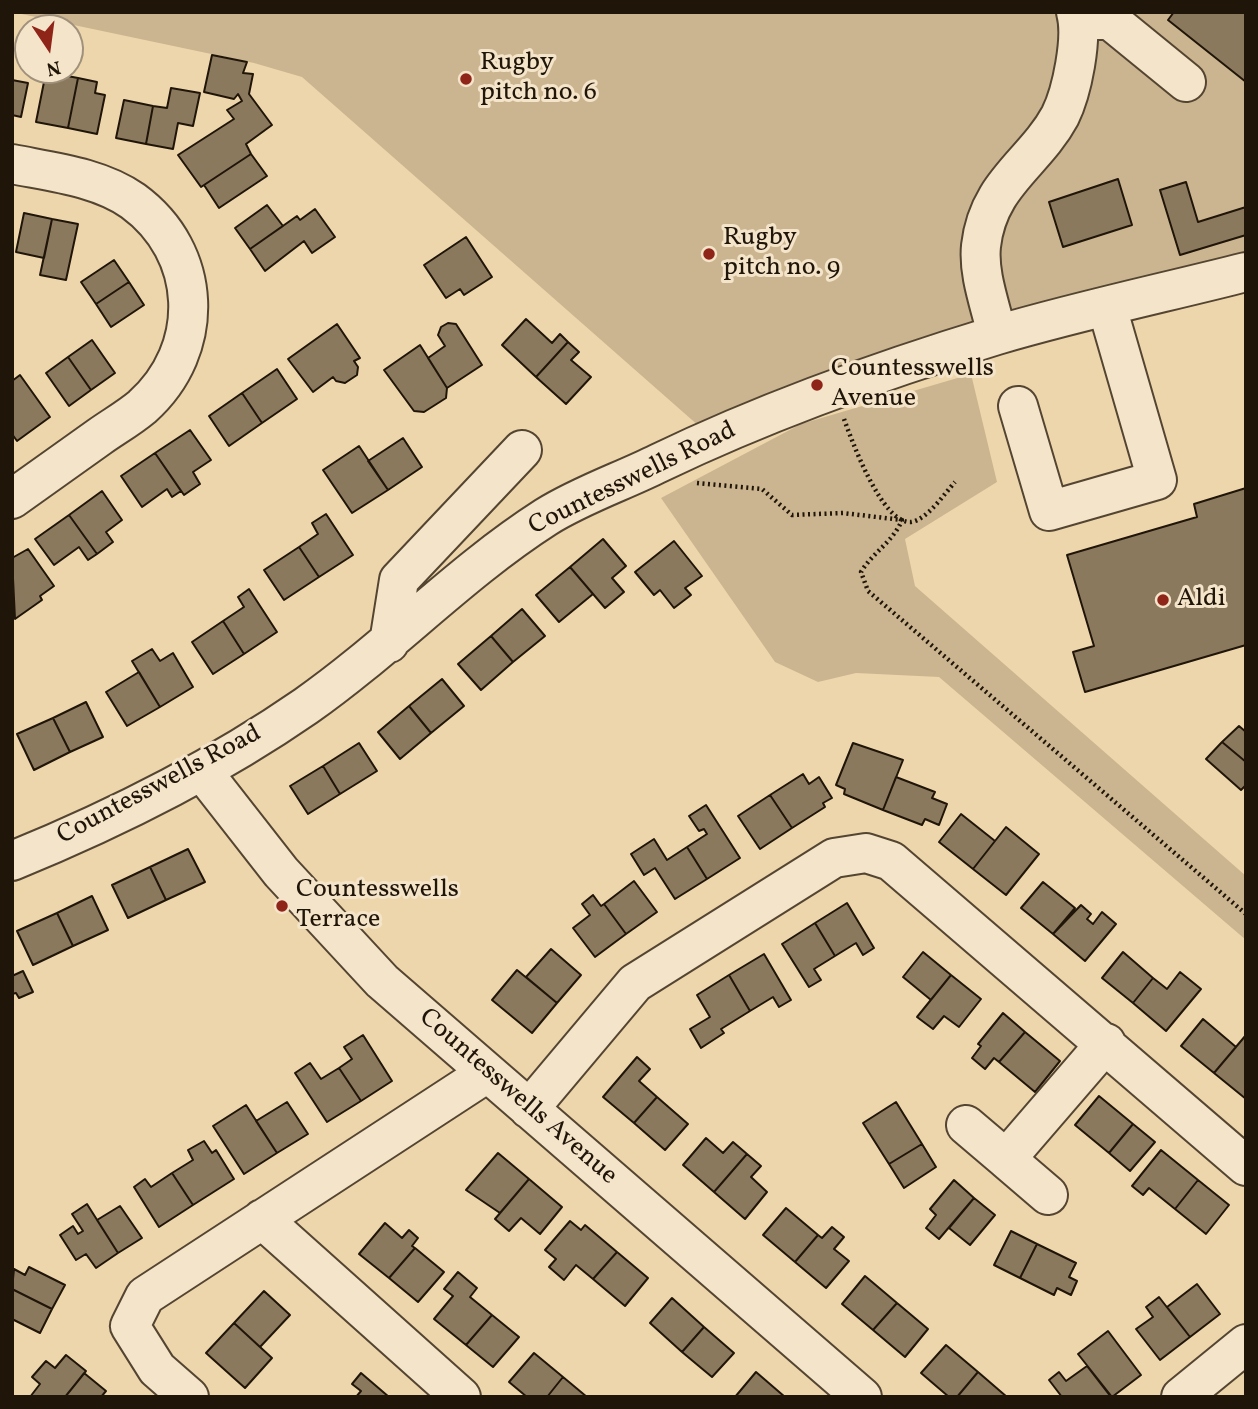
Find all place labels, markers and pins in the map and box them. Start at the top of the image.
place label: Rugby pitch no. 6 [480,48,597,110]
marker: Rugby pitch no. 6 [458,71,474,87]
place label: Rugby pitch no. 9 [723,223,840,284]
marker: Rugby pitch no. 9 [701,246,717,262]
place label: Countesswells Avenue [831,354,994,416]
marker: Countesswells Avenue [809,377,825,393]
place label: Aldi [1177,584,1226,616]
marker: Aldi [1155,592,1171,608]
place label: Countesswells Terrace [296,875,459,936]
marker: Countesswells Terrace [274,898,290,914]

